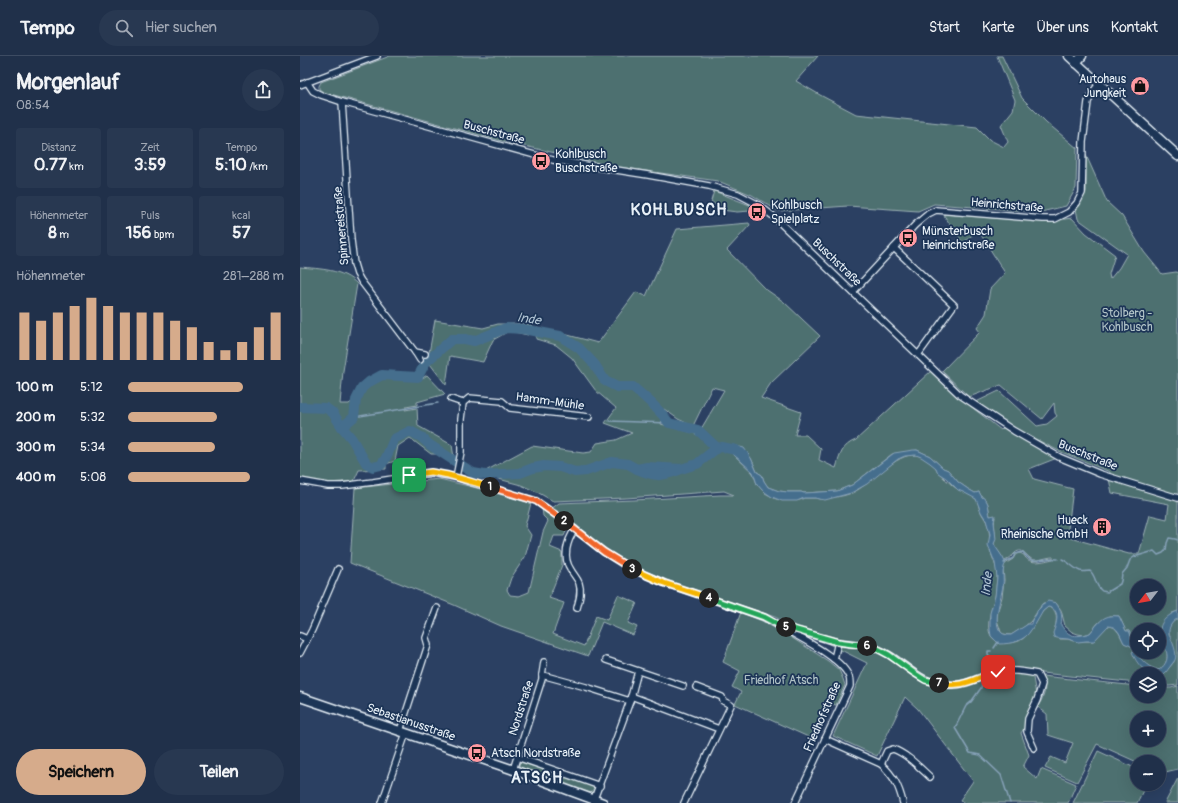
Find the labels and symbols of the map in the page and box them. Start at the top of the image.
place label: Autohaus Jungkeit [1079,72,1127,101]
shop icon: Autohaus Jungkeit [1129,75,1151,97]
street label: Buschstraße [462,117,526,148]
place label: Kohlbusch Buschstraße [555,147,618,176]
bus stop icon: Kohlbusch Buschstraße [530,150,552,172]
street label: Spinnereistraße [331,186,352,266]
street label: Heinrichstraße [970,195,1044,216]
place label: Kohlbusch Spielplatz [771,198,823,227]
district label: KOHLBUSCH [631,200,727,220]
bus stop icon: Kohlbusch Spielplatz [746,201,768,223]
place label: Münsterbusch Heinrichstraße [922,224,995,253]
bus stop icon: Münsterbusch Heinrichstraße [897,227,919,249]
street label: Buschstraße [809,235,864,289]
park label: Stolberg - Kohlbusch [1101,306,1153,335]
water label: Inde [516,309,543,329]
street label: Hamm-Mühle [515,389,585,414]
street label: Buschstraße [1056,437,1120,474]
pin [392,458,426,492]
pin: 1 [480,477,500,497]
pin: 2 [554,511,574,531]
place label: Hueck Rheinische GmbH [1001,513,1088,542]
building icon: Hueck Rheinische GmbH [1091,516,1113,538]
pin: 3 [622,559,642,579]
water label: Inde [978,570,996,597]
north arrow [1130,579,1166,615]
pin: 4 [699,588,719,608]
pin: 5 [776,617,796,637]
pin: 6 [857,636,877,656]
pin [981,655,1015,689]
park label: Friedhof Atsch [744,673,819,688]
pin: 7 [929,673,949,693]
street label: Nordstraße [506,679,537,738]
street label: Friedhofstraße [800,680,845,754]
street label: Sebastianusstraße [365,700,457,745]
bus stop icon: Atsch Nordstraße [466,742,488,764]
place label: Atsch Nordstraße [491,746,580,761]
district label: ATSCH [511,768,563,788]

